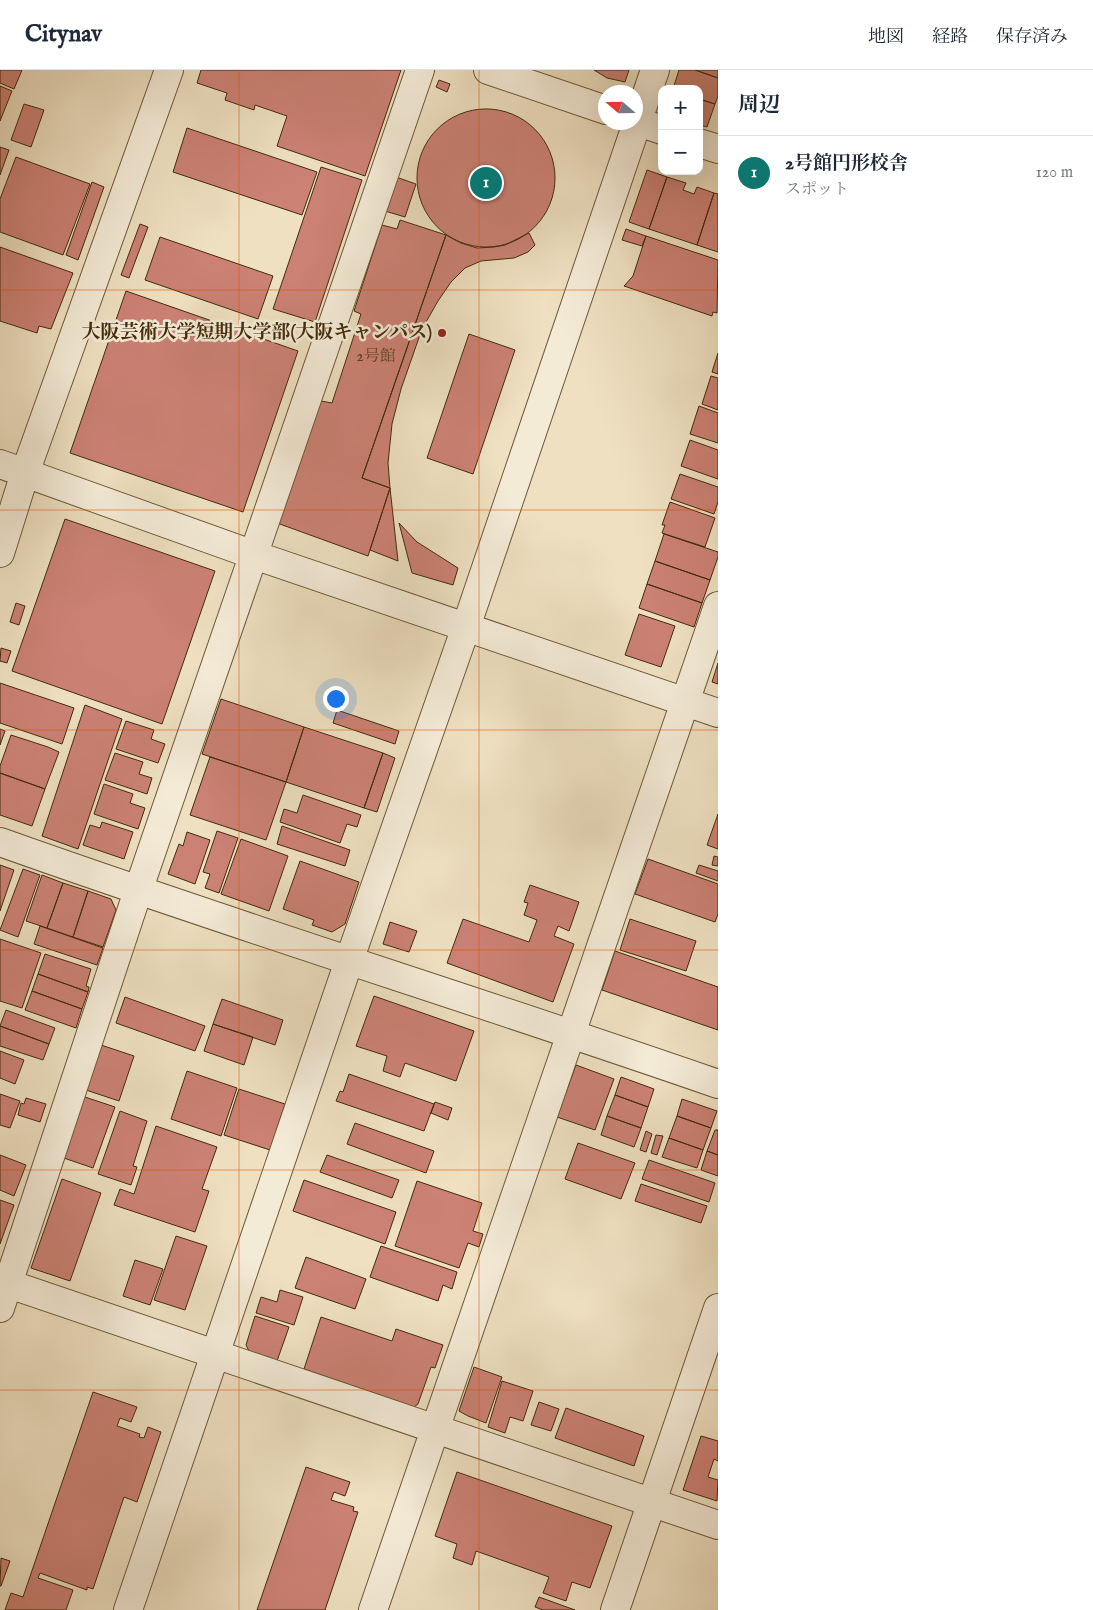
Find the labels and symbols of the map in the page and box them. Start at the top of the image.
north arrow [598,85,643,130]
pin: 1 [470,164,502,202]
place label: 大阪芸術大学短期大学部(大阪キャンパス) [82,321,432,345]
marker: 大阪芸術大学短期大学部(大阪キャンパス) [436,327,448,339]
house number: 2号館 [356,347,396,367]
your location [323,686,349,712]

